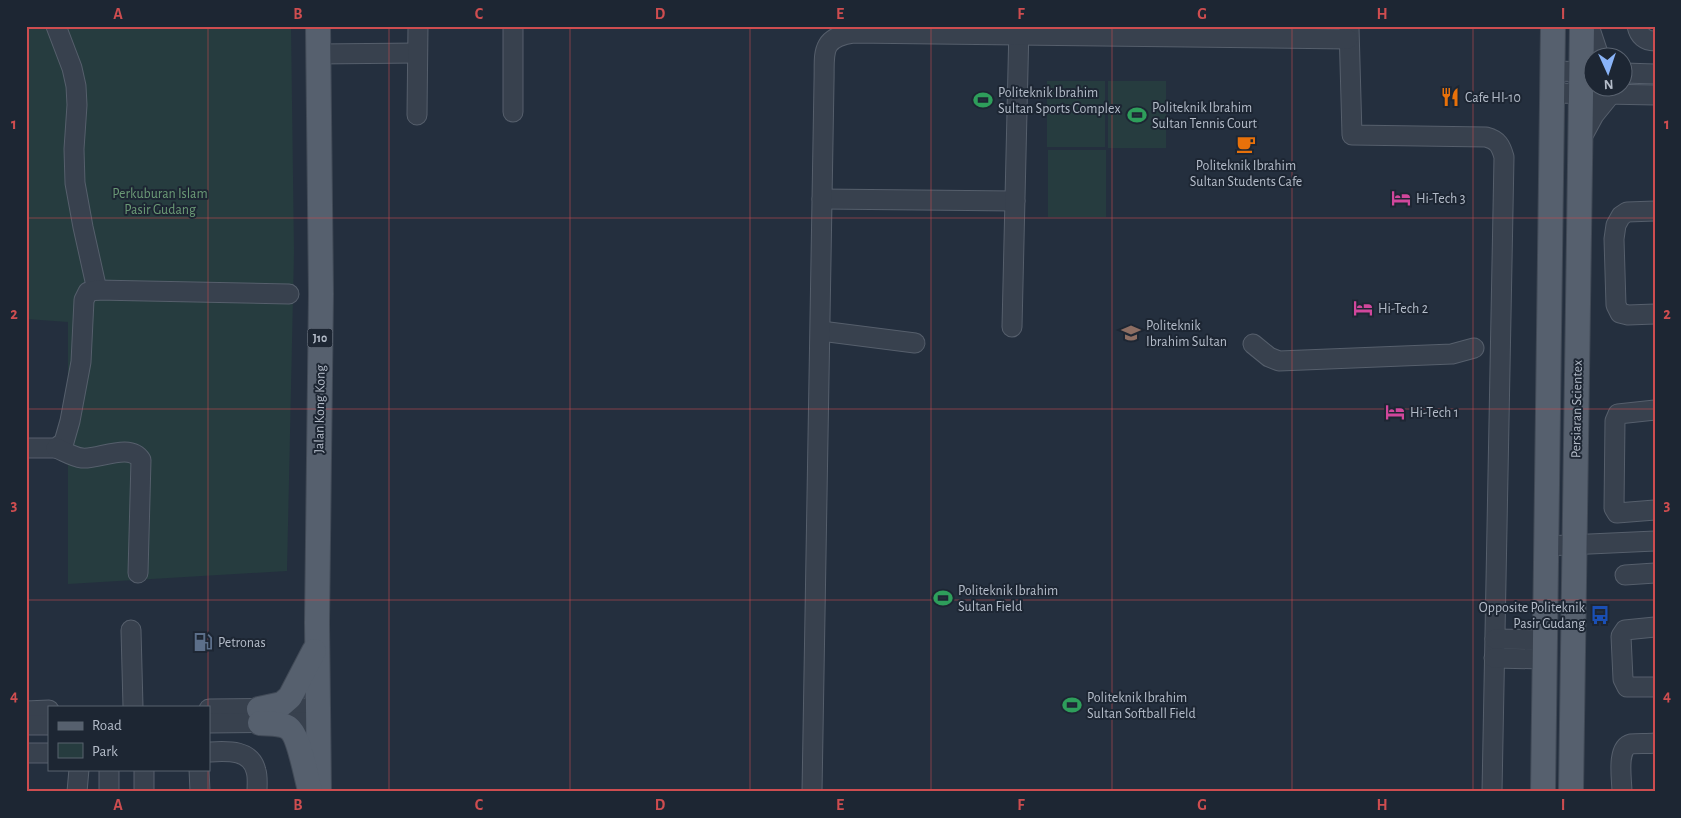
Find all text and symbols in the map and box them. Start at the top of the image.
text: A [113,6,123,22]
text: B [293,6,303,22]
text: C [475,6,484,22]
text: D [655,6,666,22]
text: E [836,6,844,22]
text: F [1017,6,1025,22]
text: G [1197,6,1207,22]
text: H [1376,6,1388,22]
text: I [1561,6,1565,22]
north arrow [1584,48,1634,98]
text: N [1603,77,1614,91]
place label: Politeknik Ibrahim Sultan Sports Complex [998,86,1121,116]
restaurant icon: Cafe HI-10 [1439,86,1461,108]
sports icon: Politeknik Ibrahim Sultan Sports Complex [972,89,994,111]
place label: Cafe HI-10 [1465,91,1521,105]
place label: Politeknik Ibrahim Sultan Tennis Court [1152,101,1258,131]
sports icon: Politeknik Ibrahim Sultan Tennis Court [1126,104,1148,126]
text: 1 [11,116,17,132]
text: 1 [1664,116,1670,132]
cafe icon: Politeknik Ibrahim Sultan Students Cafe [1235,133,1257,155]
place label: Politeknik Ibrahim Sultan Students Cafe [1190,159,1302,189]
park label: Perkuburan Islam Pasir Gudang [112,187,208,217]
hotel icon: Hi-Tech 3 [1390,187,1412,209]
place label: Hi-Tech 3 [1416,192,1466,206]
hotel icon: Hi-Tech 2 [1352,297,1374,319]
place label: Hi-Tech 2 [1378,302,1428,316]
text: 2 [10,306,18,322]
text: 2 [1663,306,1671,322]
place label: Politeknik Ibrahim Sultan [1146,319,1227,349]
school or university icon: Politeknik Ibrahim Sultan [1120,322,1142,344]
road number: J10 [308,328,332,348]
street label: Persiaran Scientex [1569,360,1585,458]
street label: Jalan Kong Kong [312,365,328,453]
hotel icon: Hi-Tech 1 [1384,401,1406,423]
place label: Hi-Tech 1 [1410,406,1458,420]
text: 3 [11,497,18,513]
text: 3 [1664,497,1671,513]
place label: Politeknik Ibrahim Sultan Field [958,584,1058,614]
sports icon: Politeknik Ibrahim Sultan Field [932,587,954,609]
place label: Opposite Politeknik Pasir Gudang [1479,601,1586,631]
bus stop icon: Opposite Politeknik Pasir Gudang [1589,604,1611,626]
fuel station icon: Petronas [192,631,214,653]
place label: Petronas [218,636,266,650]
text: 4 [10,688,18,704]
text: 4 [1663,688,1671,704]
place label: Politeknik Ibrahim Sultan Softball Field [1087,691,1196,721]
sports icon: Politeknik Ibrahim Sultan Softball Field [1061,694,1083,716]
legend [48,706,210,770]
text: Road [92,718,122,733]
text: Park [92,744,118,759]
text: A [113,797,123,813]
text: B [293,797,303,813]
text: C [475,797,484,813]
text: D [655,797,666,813]
text: E [836,797,844,813]
text: F [1017,797,1025,813]
text: G [1197,797,1207,813]
text: H [1376,797,1388,813]
text: I [1561,797,1565,813]

